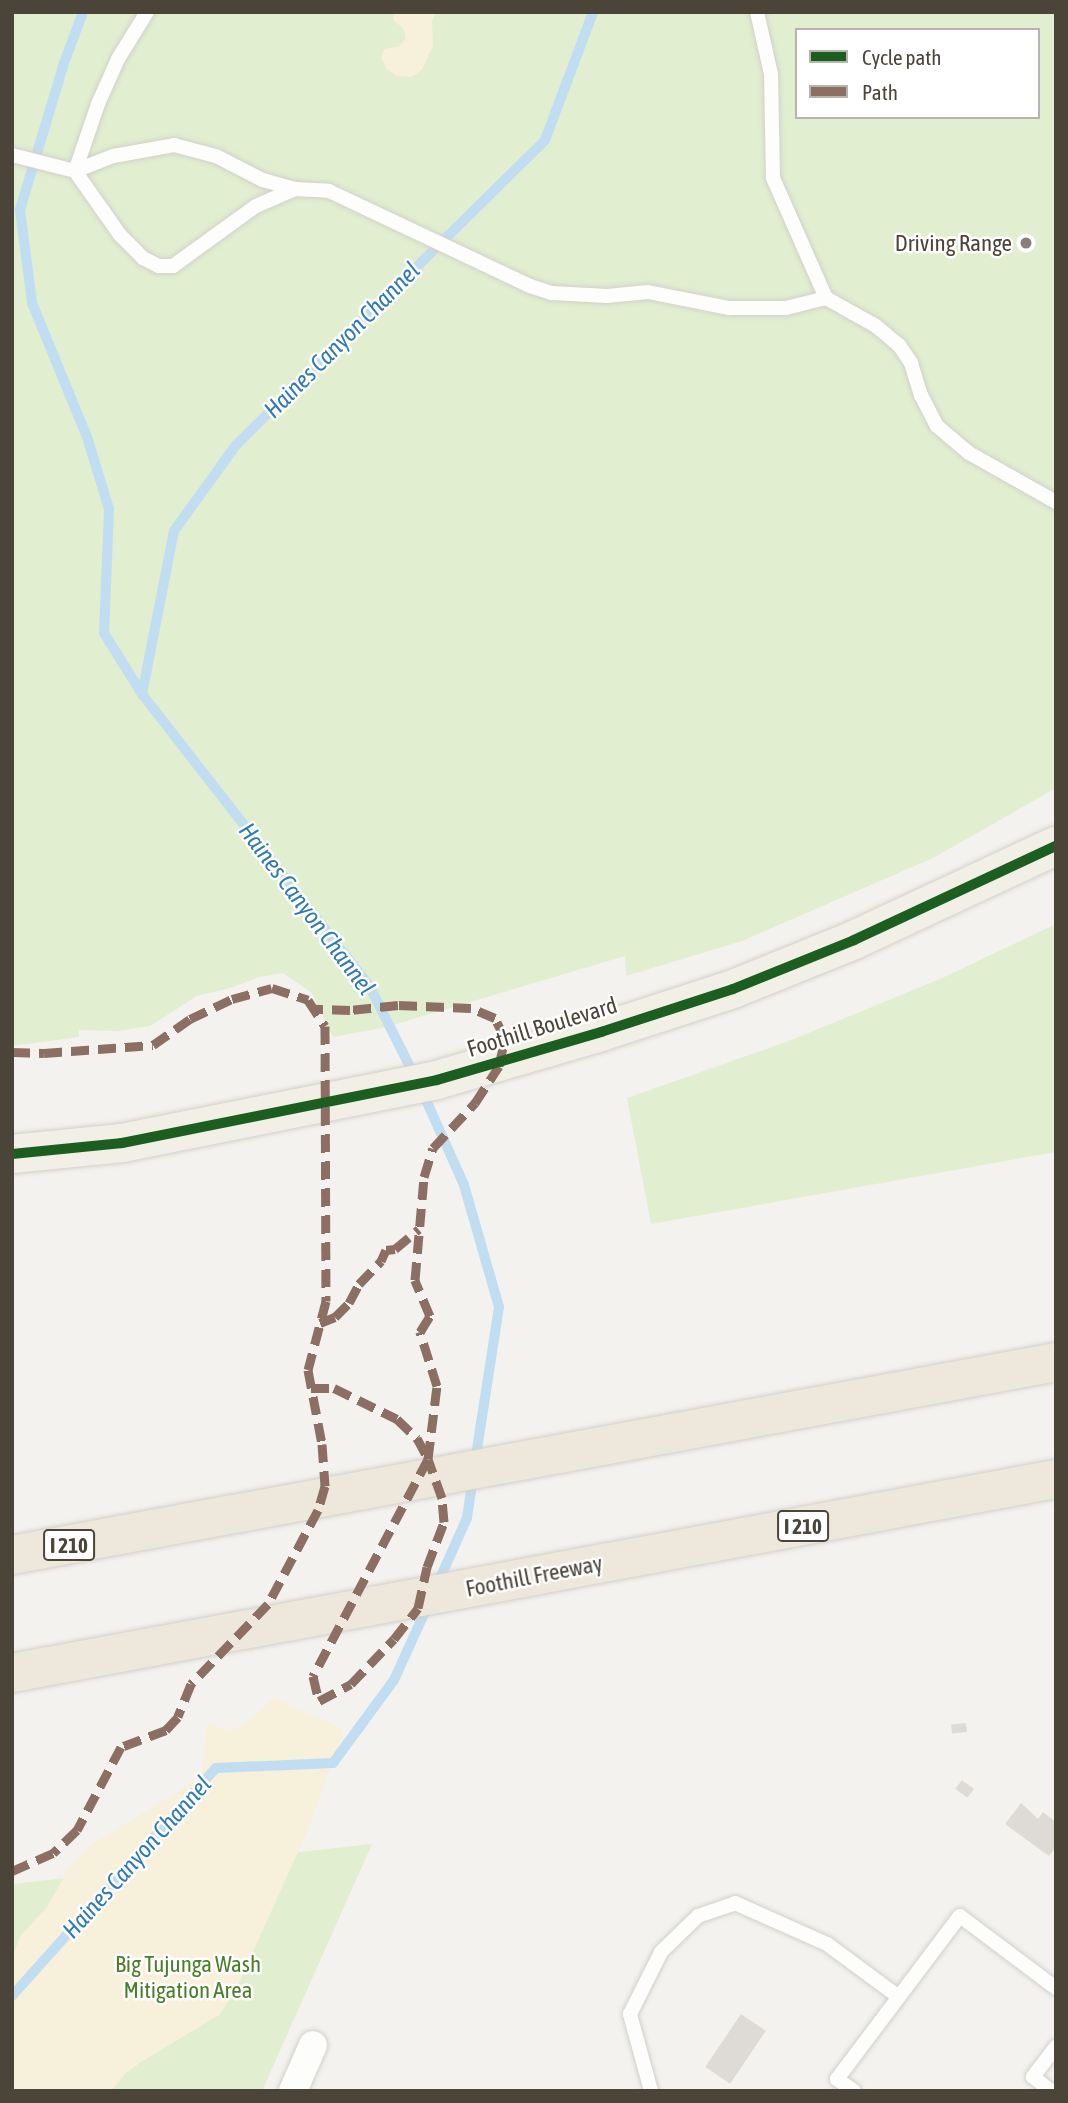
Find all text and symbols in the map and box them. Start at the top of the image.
legend [795,28,1040,119]
text: Cycle path [862,45,941,69]
text: Path [862,80,898,104]
place label: Driving Range [895,229,1012,257]
marker: Driving Range [1018,235,1034,251]
water label: Haines Canyon Channel [258,256,426,424]
water label: Haines Canyon Channel [233,817,381,1001]
street label: Foothill Boulevard [464,991,620,1063]
road number: I 210 [777,1508,829,1544]
road number: I 210 [43,1528,95,1562]
street label: Foothill Freeway [463,1549,605,1603]
water label: Haines Canyon Channel [57,1770,217,1944]
park label: Big Tujunga Wash Mitigation Area [115,1950,261,2004]

